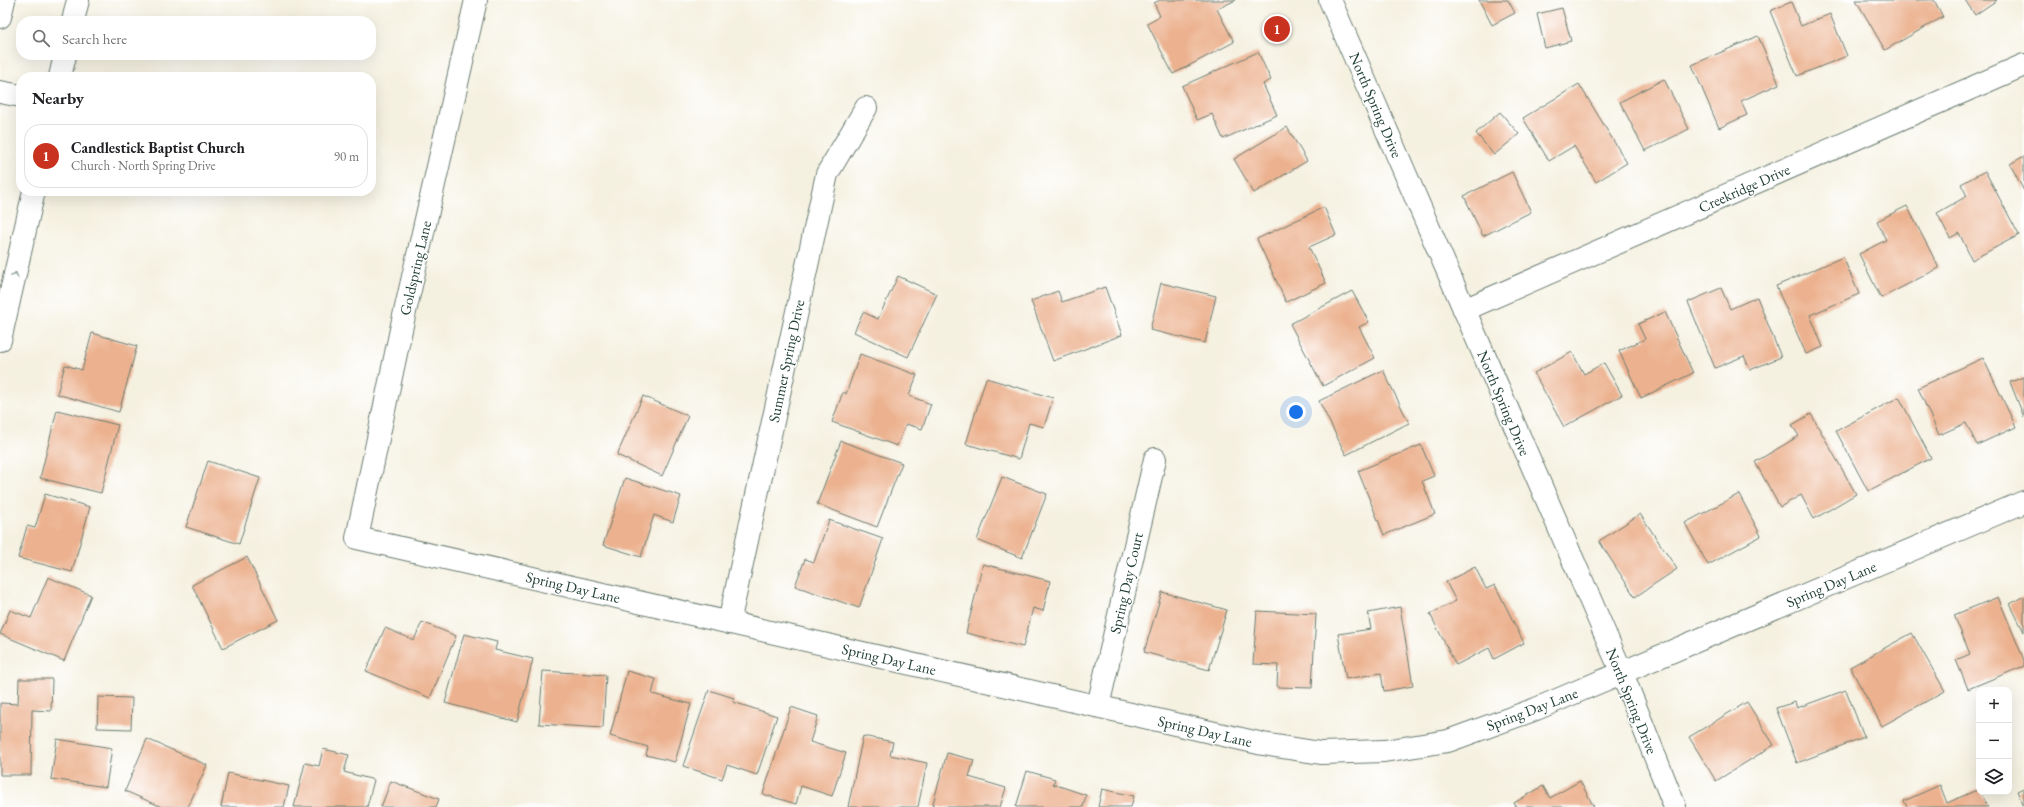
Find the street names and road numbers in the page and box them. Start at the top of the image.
street label: North Spring Drive [1345,49,1407,161]
street label: Creekridge Drive [1695,159,1793,217]
street label: Goldspring Lane [395,219,435,317]
street label: Summer Spring Drive [764,298,808,424]
street label: North Spring Drive [1473,347,1535,459]
street label: Spring Day Court [1105,530,1147,635]
street label: Spring Day Lane [1783,556,1879,612]
street label: Spring Day Lane [524,567,622,607]
street label: Spring Day Lane [840,639,938,679]
street label: North Spring Drive [1602,645,1662,757]
street label: Spring Day Lane [1484,683,1580,735]
street label: Spring Day Lane [1156,711,1254,751]

